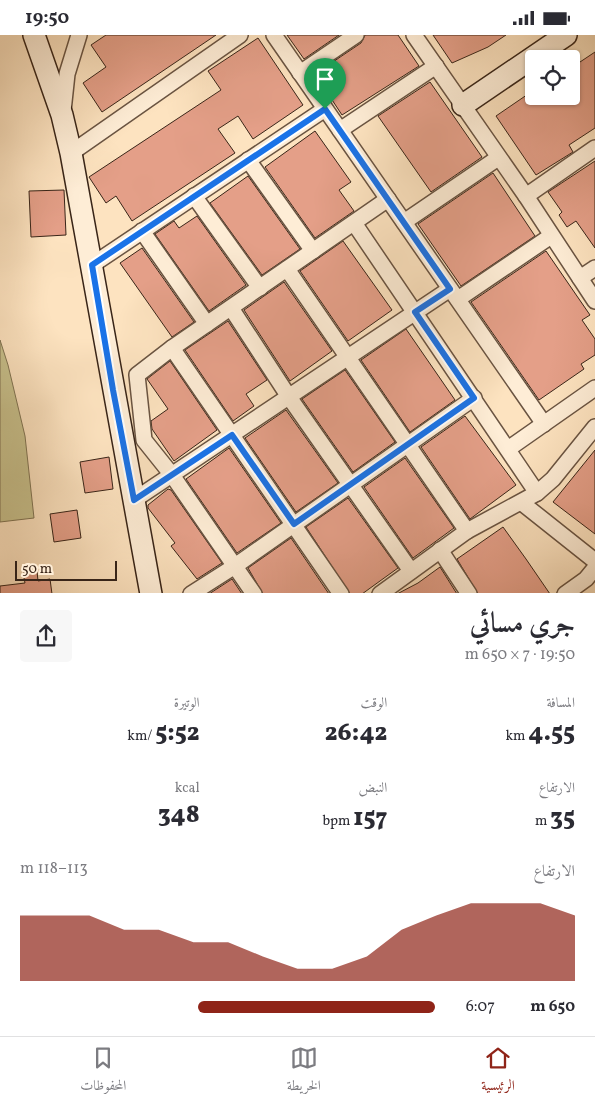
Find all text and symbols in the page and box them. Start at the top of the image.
text: 19:50 [25,5,69,31]
map controls [525,50,580,105]
button: locate [525,50,580,105]
pin [304,58,346,109]
icon: arrive [311,65,339,93]
scale bar [15,559,118,582]
text: 50 m [22,560,52,579]
text: جري مسائي [470,605,575,644]
button: share [20,610,72,662]
text: 19:50 · 7 × 650 m [465,644,575,666]
text: الوتيرة [174,694,200,713]
text: الوقت [361,694,387,713]
text: المسافة [546,694,575,713]
text: 5:52 [155,716,200,751]
text: 26:42 [325,716,387,751]
text: 4.55 [528,716,575,751]
text: /km [127,727,155,746]
text: km [505,727,528,746]
text: kcal [175,779,200,798]
text: النبض [358,779,387,798]
text: الارتفاع [539,779,575,798]
text: 348 [158,798,200,833]
text: 157 [353,801,387,836]
text: 35 [550,801,575,836]
text: bpm [322,812,353,831]
text: m [535,812,550,831]
text: 113–118 m [20,858,88,880]
text: الارتفاع [533,861,575,883]
text: 6:07 [466,996,495,1018]
text: 650 m [530,996,575,1018]
tab: المحفوظات [80,1044,126,1099]
tab: الخريطة [287,1044,321,1099]
tab: الرئيسية [481,1044,515,1099]

